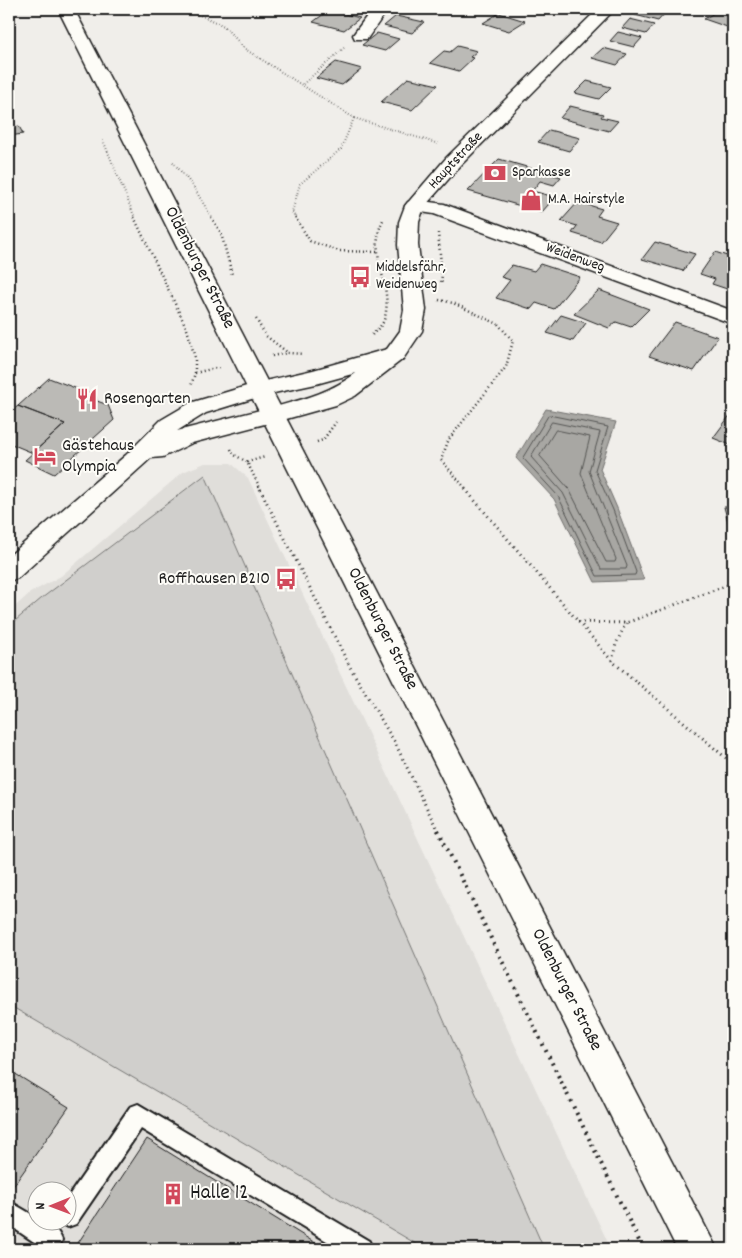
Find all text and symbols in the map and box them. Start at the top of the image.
street label: Hauptstraße [423,127,489,195]
bank icon: Sparkasse [482,160,508,186]
place label: Sparkasse [512,162,571,184]
shop icon: M.A. Hairstyle [518,187,544,213]
place label: M.A. Hairstyle [548,189,625,211]
street label: Oldenburger Straße [157,202,241,334]
street label: Weidenweg [542,237,608,279]
place label: Middelsfähr, Weidenweg [376,257,446,296]
bus stop icon: Middelsfähr, Weidenweg [347,264,373,290]
restaurant icon: Rosengarten [74,386,100,412]
place label: Rosengarten [104,387,190,412]
place label: Gästehaus Olympia [62,434,134,480]
hotel icon: Gästehaus Olympia [32,443,58,469]
street label: Oldenburger Straße [340,563,424,695]
bus stop icon: Roffhausen B210 [273,566,299,592]
place label: Roffhausen B210 [159,567,270,592]
street label: Oldenburger Straße [524,924,608,1056]
place label: Halle 12 [190,1179,248,1209]
north arrow [28,1180,78,1230]
building icon: Halle 12 [160,1181,186,1207]
text: N [31,1202,51,1210]

